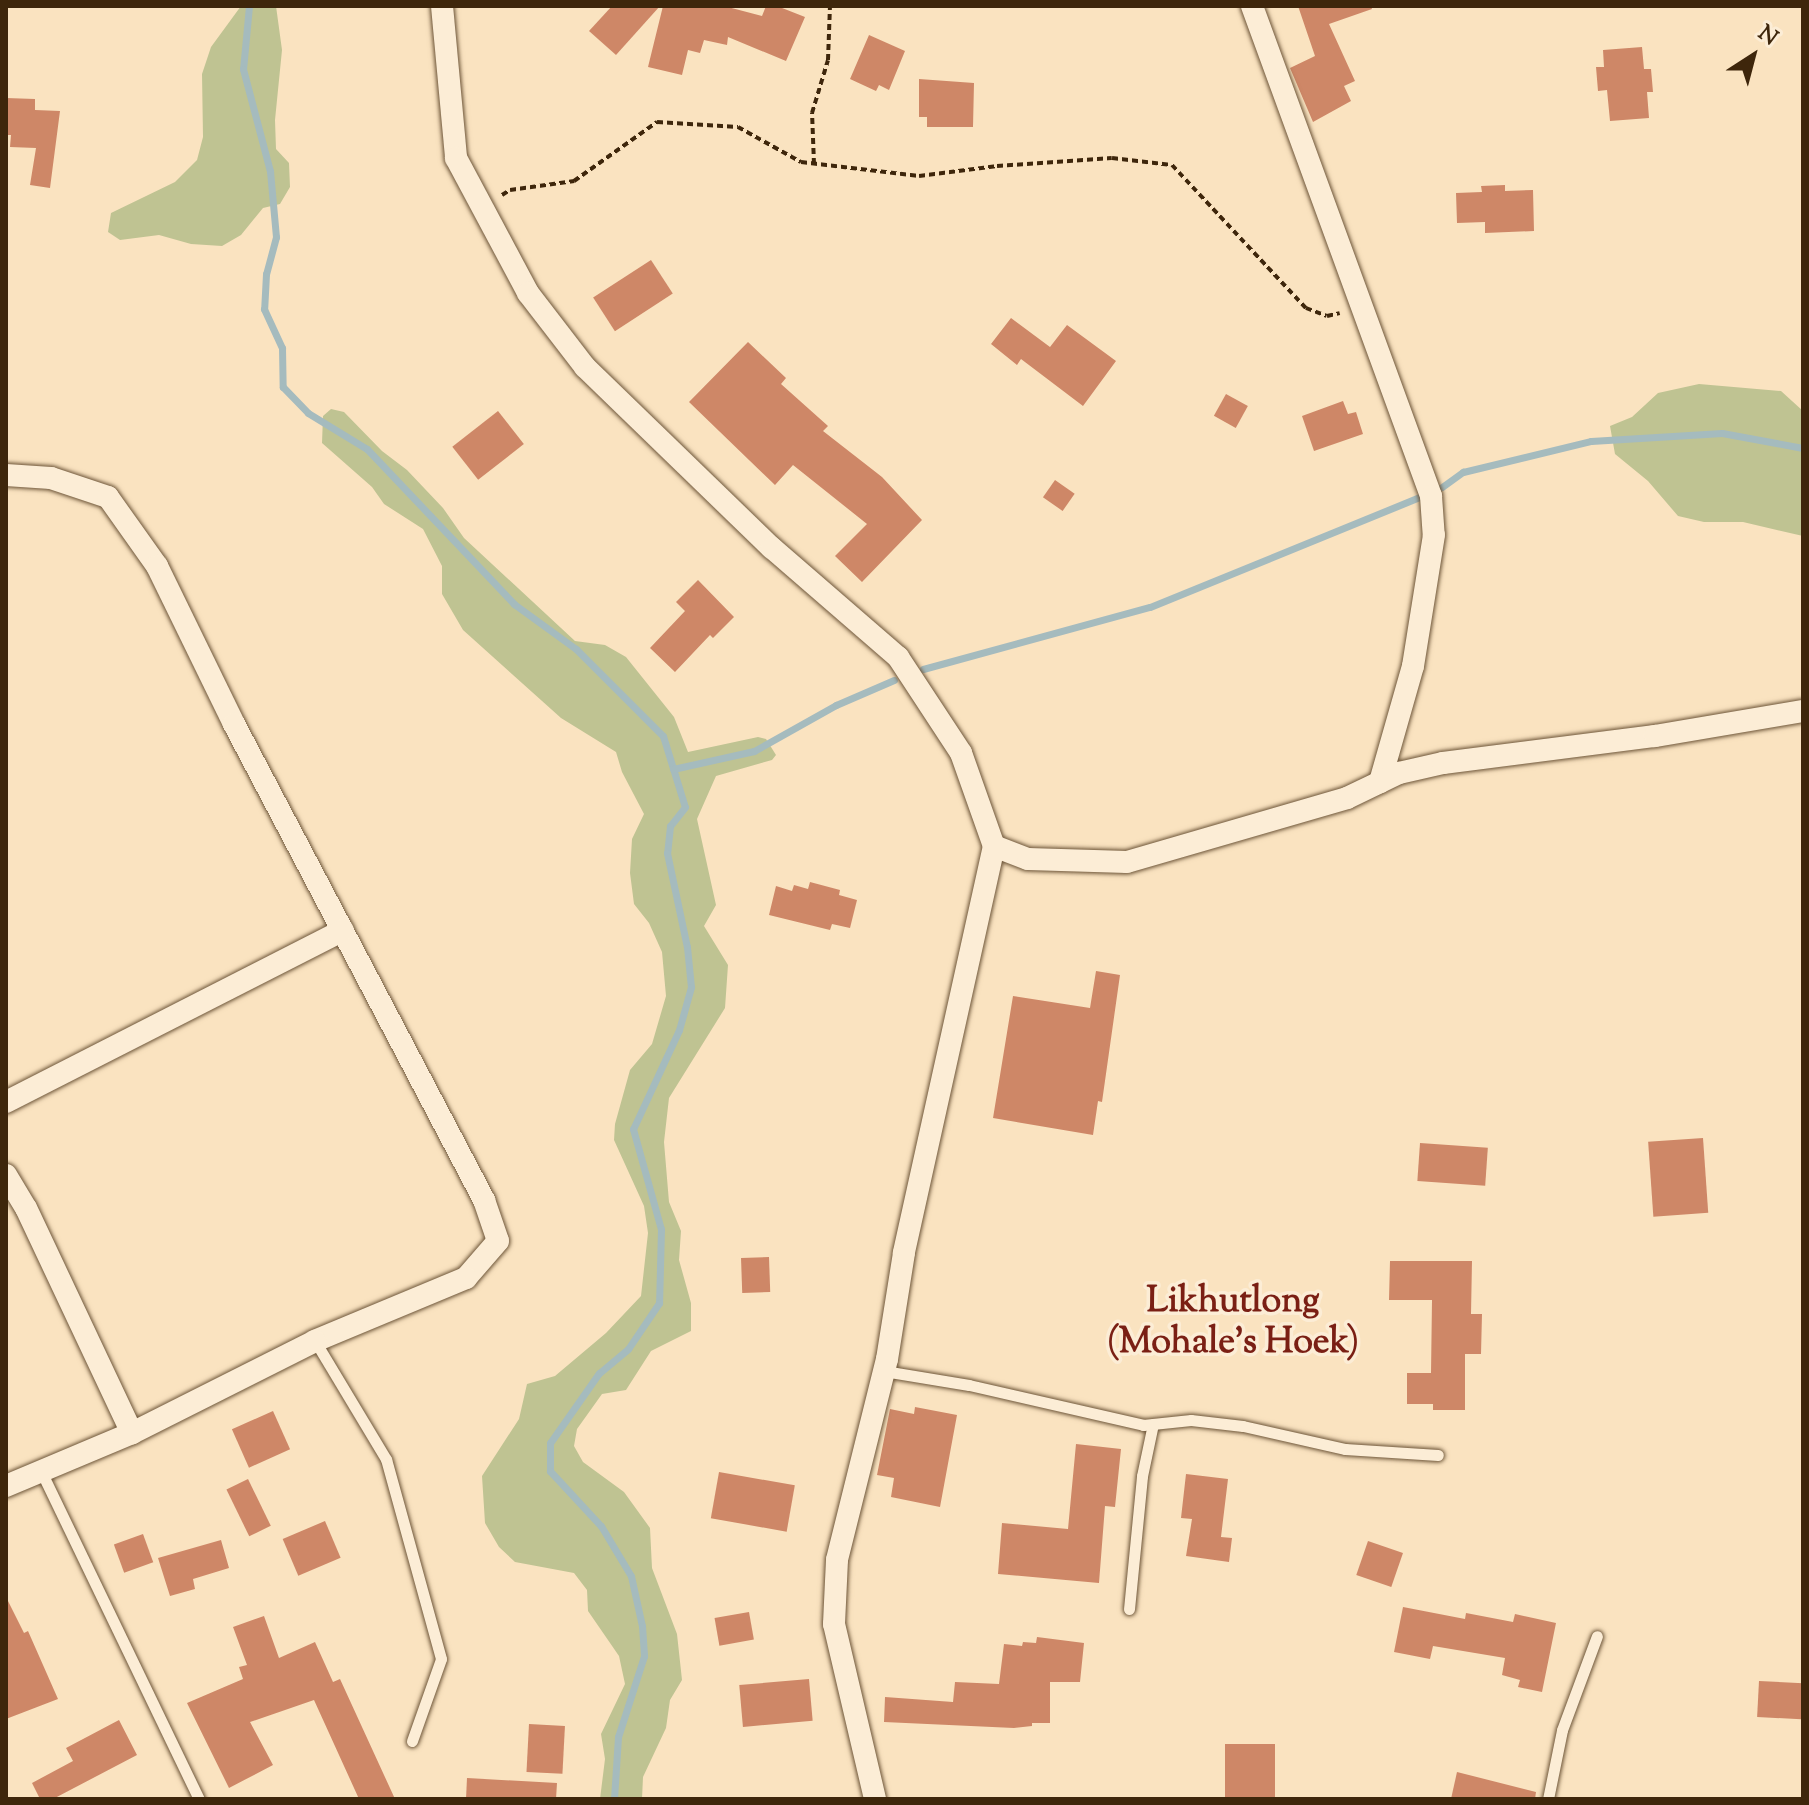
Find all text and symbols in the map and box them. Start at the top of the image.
north arrow [1713,16,1793,96]
text: N [1751,18,1784,55]
district label: Likhutlong (Mohale's Hoek) [1107,1280,1359,1365]

